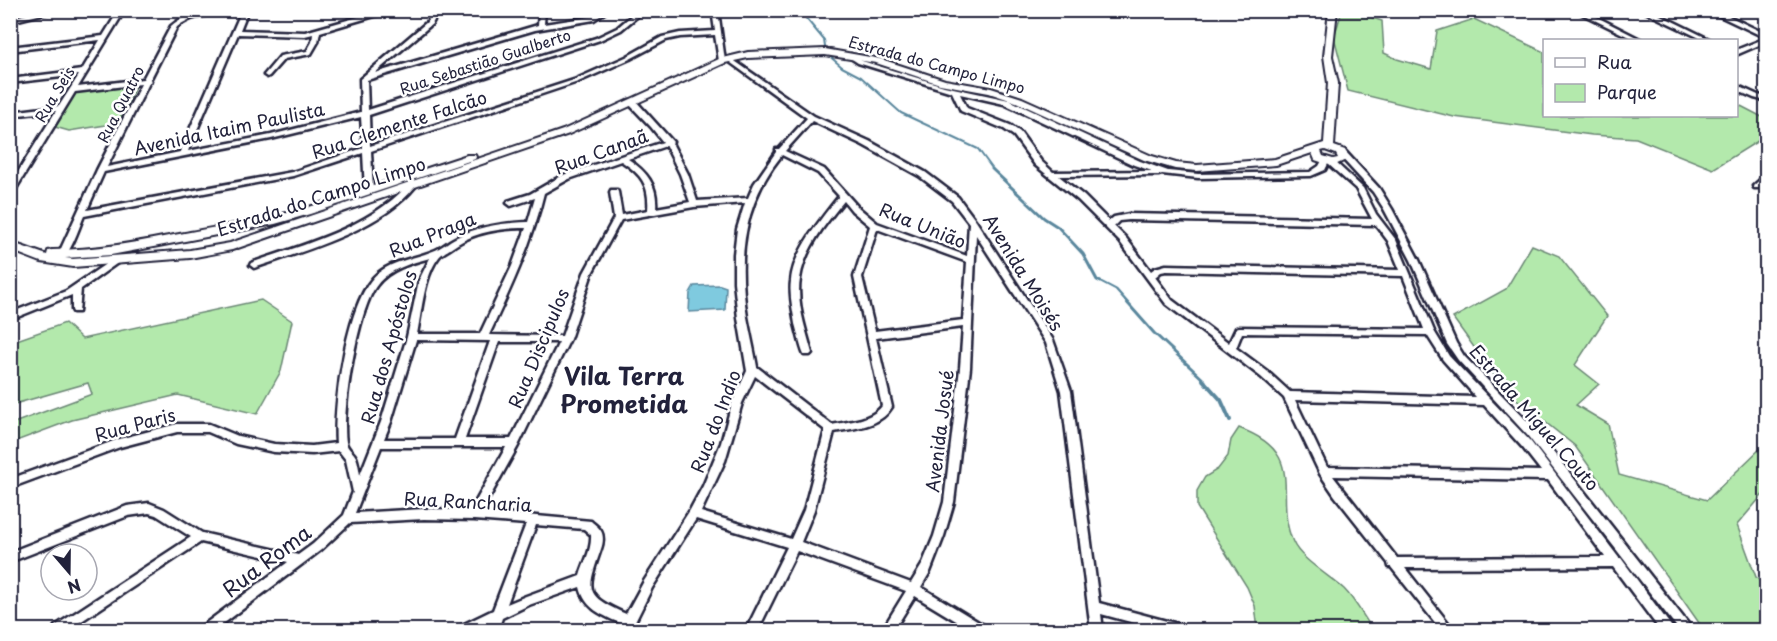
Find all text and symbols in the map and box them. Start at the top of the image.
street label: Rua Sebastião Gualberto [396,22,574,100]
street label: Estrada do Campo Limpo [846,29,1028,99]
legend [1543,39,1738,117]
text: Rua [1597,48,1632,75]
street label: Rua Quatro [91,61,149,147]
street label: Rua Seis [28,62,80,126]
text: Parque [1597,78,1657,105]
street label: Rua Clemente Falcão [308,83,490,165]
street label: Avenida Itaim Paulista [131,94,328,161]
street label: Rua Canaã [550,122,652,180]
street label: Estrada do Campo Limpo [213,149,429,243]
street label: Rua União [876,195,970,255]
street label: Rua Praga [385,204,480,264]
street label: Avenida Moisés [977,208,1071,336]
street label: Rua dos Apóstolos [353,267,423,427]
street label: Rua Discipulos [501,284,575,412]
street label: Estrada Miguel Couto [1464,338,1606,496]
district label: Vila Terra Prometida [560,357,688,421]
street label: Rua do Indio [683,366,747,476]
street label: Avenida Josué [918,368,960,494]
street label: Rua Paris [92,400,178,448]
street label: Rua Rancharia [403,484,533,518]
street label: Rua Roma [215,516,317,604]
north arrow [39,542,99,602]
text: N [64,574,85,600]

